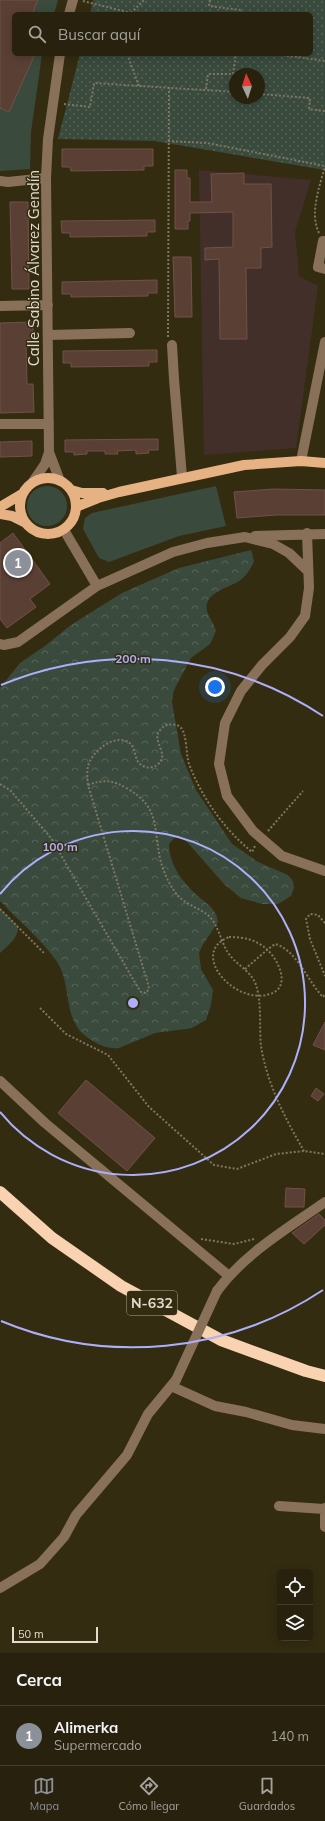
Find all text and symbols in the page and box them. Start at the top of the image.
search box [12,12,313,56]
icon: search [26,23,48,45]
text: Buscar aquí [58,25,140,44]
north arrow [229,68,265,104]
street label: Calle Sabino Álvarez Gendín [24,170,43,366]
pin: 1 [5,548,31,578]
text: 200 m [115,651,151,666]
your location [205,677,225,697]
text: 100 m [42,839,78,854]
centre of rings [126,996,140,1010]
road number: N-632 [127,1291,177,1315]
map controls [277,1569,313,1641]
button: locate [277,1569,313,1605]
button: layers [277,1605,313,1641]
scale bar [12,1625,98,1644]
text: 50 m [18,1627,44,1641]
text: Cerca [16,1669,62,1690]
text: Alimerka [54,1718,118,1737]
text: 1 [25,1728,33,1744]
text: 140 m [271,1728,309,1744]
text: Supermercado [54,1737,142,1753]
tab: Mapa [30,1775,59,1813]
tab: Cómo llegar [119,1775,179,1813]
tab: Guardados [239,1775,295,1813]

